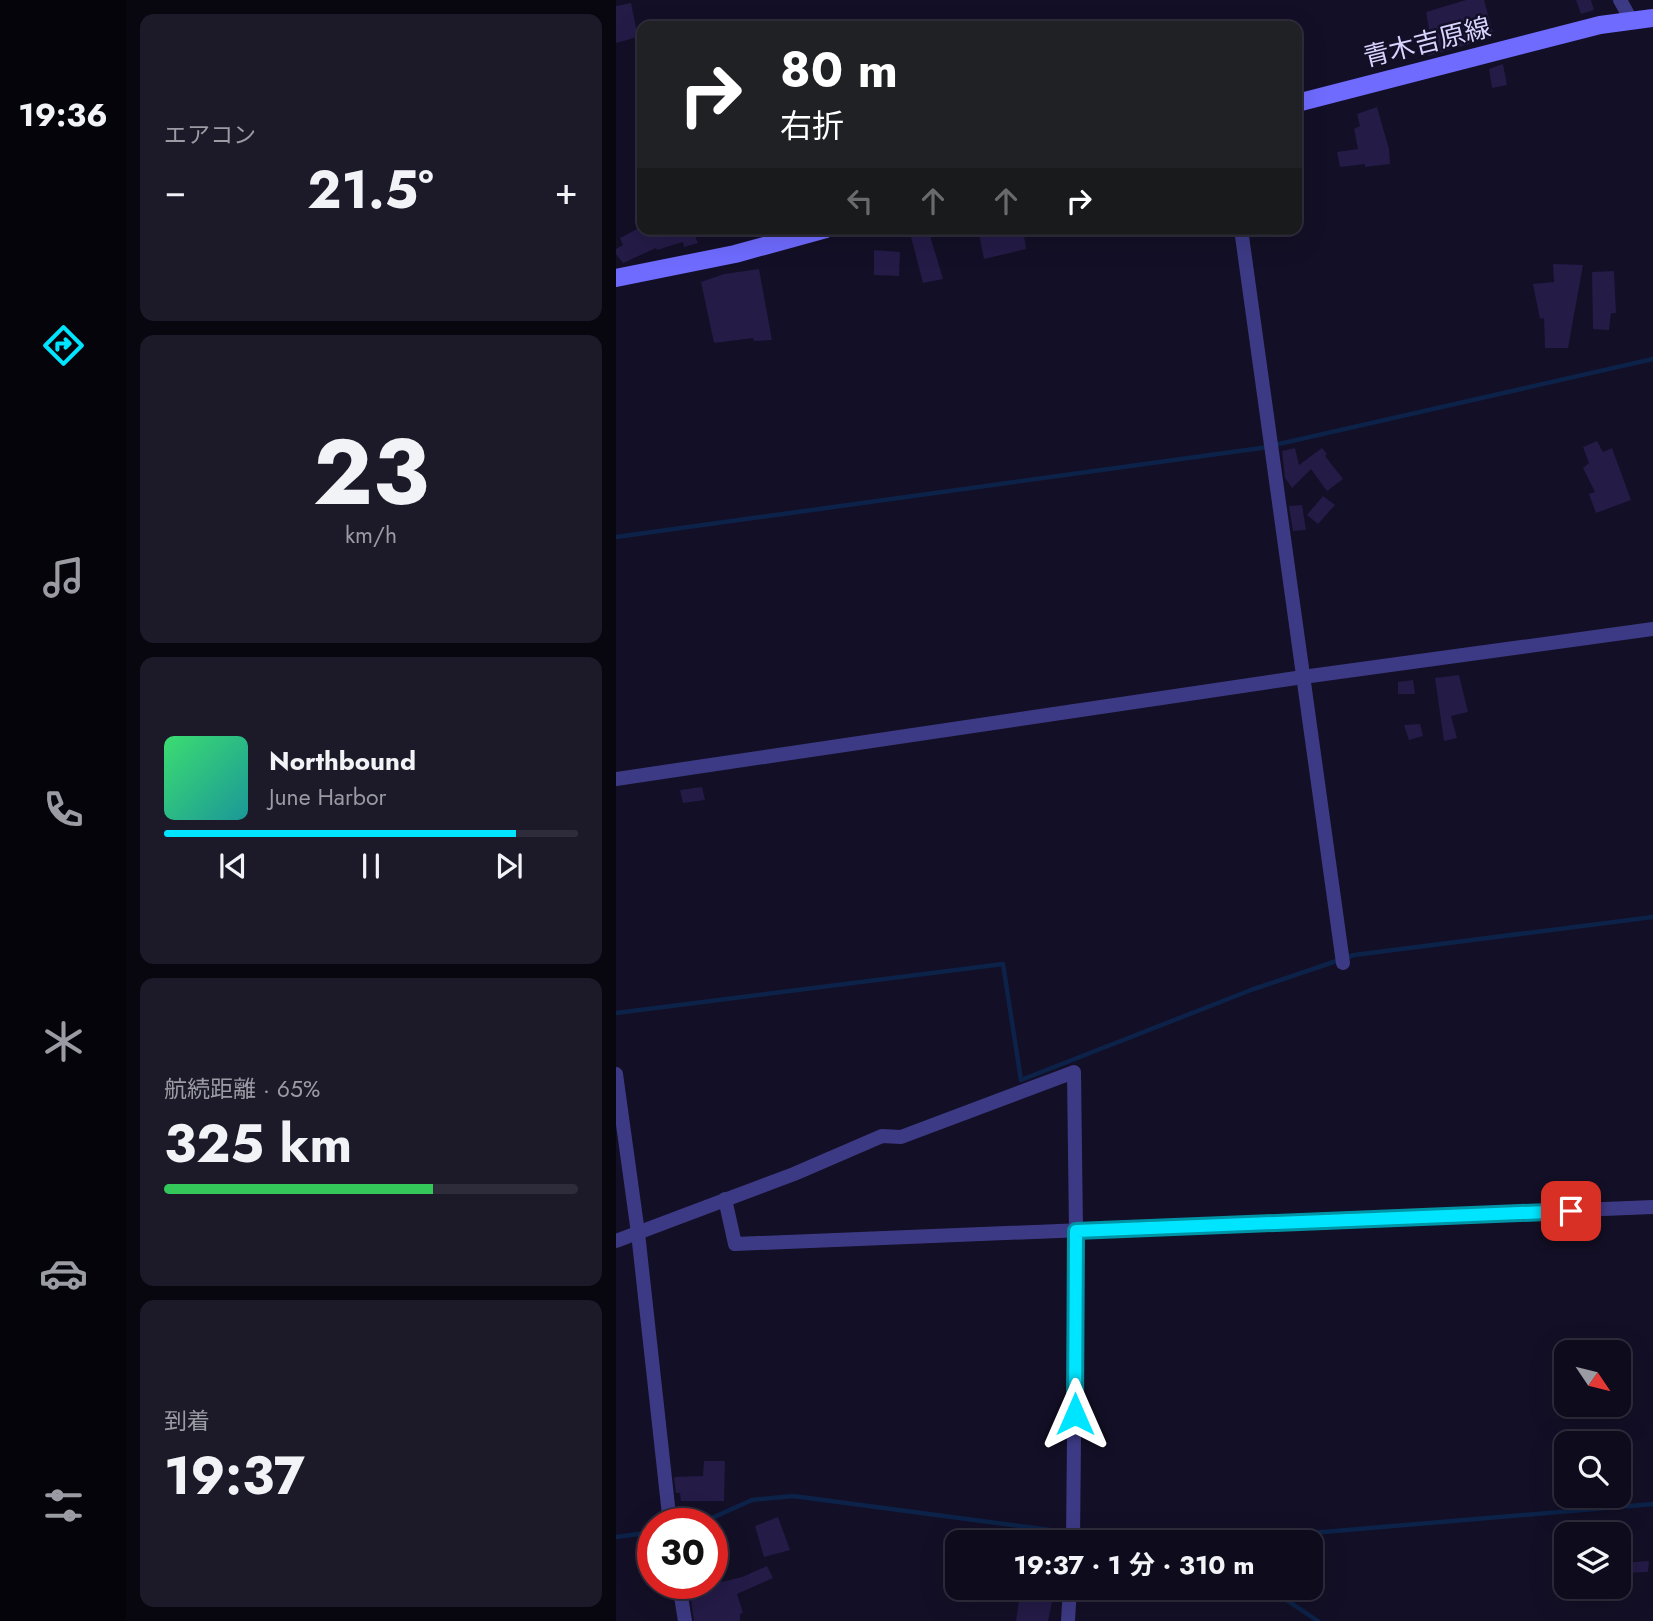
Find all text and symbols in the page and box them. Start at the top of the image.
street label: 青木吉原線 [1359,8,1495,76]
text: 80 m [780,35,898,105]
icon: right [665,49,756,140]
text: 19:36 [18,92,108,138]
text: 右折 [780,103,844,149]
text: エアコン [164,118,256,152]
text: 21.5° [307,152,434,228]
text: − [164,163,186,218]
text: + [555,163,578,218]
icon: left [841,182,879,220]
icon: ahead [914,182,952,220]
icon: ahead [987,182,1025,220]
icon: right [1060,182,1098,220]
icon: directions [39,321,88,370]
text: 23 [313,407,429,538]
text: km/h [345,518,397,552]
icon: music [39,553,88,602]
text: Northbound [269,742,416,780]
text: June Harbor [269,780,386,814]
icon: phone [39,785,88,834]
icon: previous [214,847,252,885]
icon: pause [352,847,390,885]
icon: next [490,847,528,885]
icon: climate [39,1017,88,1066]
text: 航続距離 · 65% [164,1072,320,1106]
text: 325 km [164,1106,352,1182]
pin [1541,1181,1601,1241]
icon: arrive [1552,1192,1590,1230]
icon: car [39,1249,88,1298]
north arrow [1554,1340,1631,1418]
map controls [1554,1340,1631,1599]
position arrow [1038,1377,1112,1451]
text: 到着 [164,1404,210,1438]
button: search [1554,1431,1631,1508]
text: 19:37 [164,1438,305,1514]
icon: filters [39,1481,88,1530]
speed limit sign: 30 [637,1508,728,1599]
button: layers [1554,1522,1631,1599]
text: 19:37 · 1 分 · 310 m [1013,1546,1255,1584]

